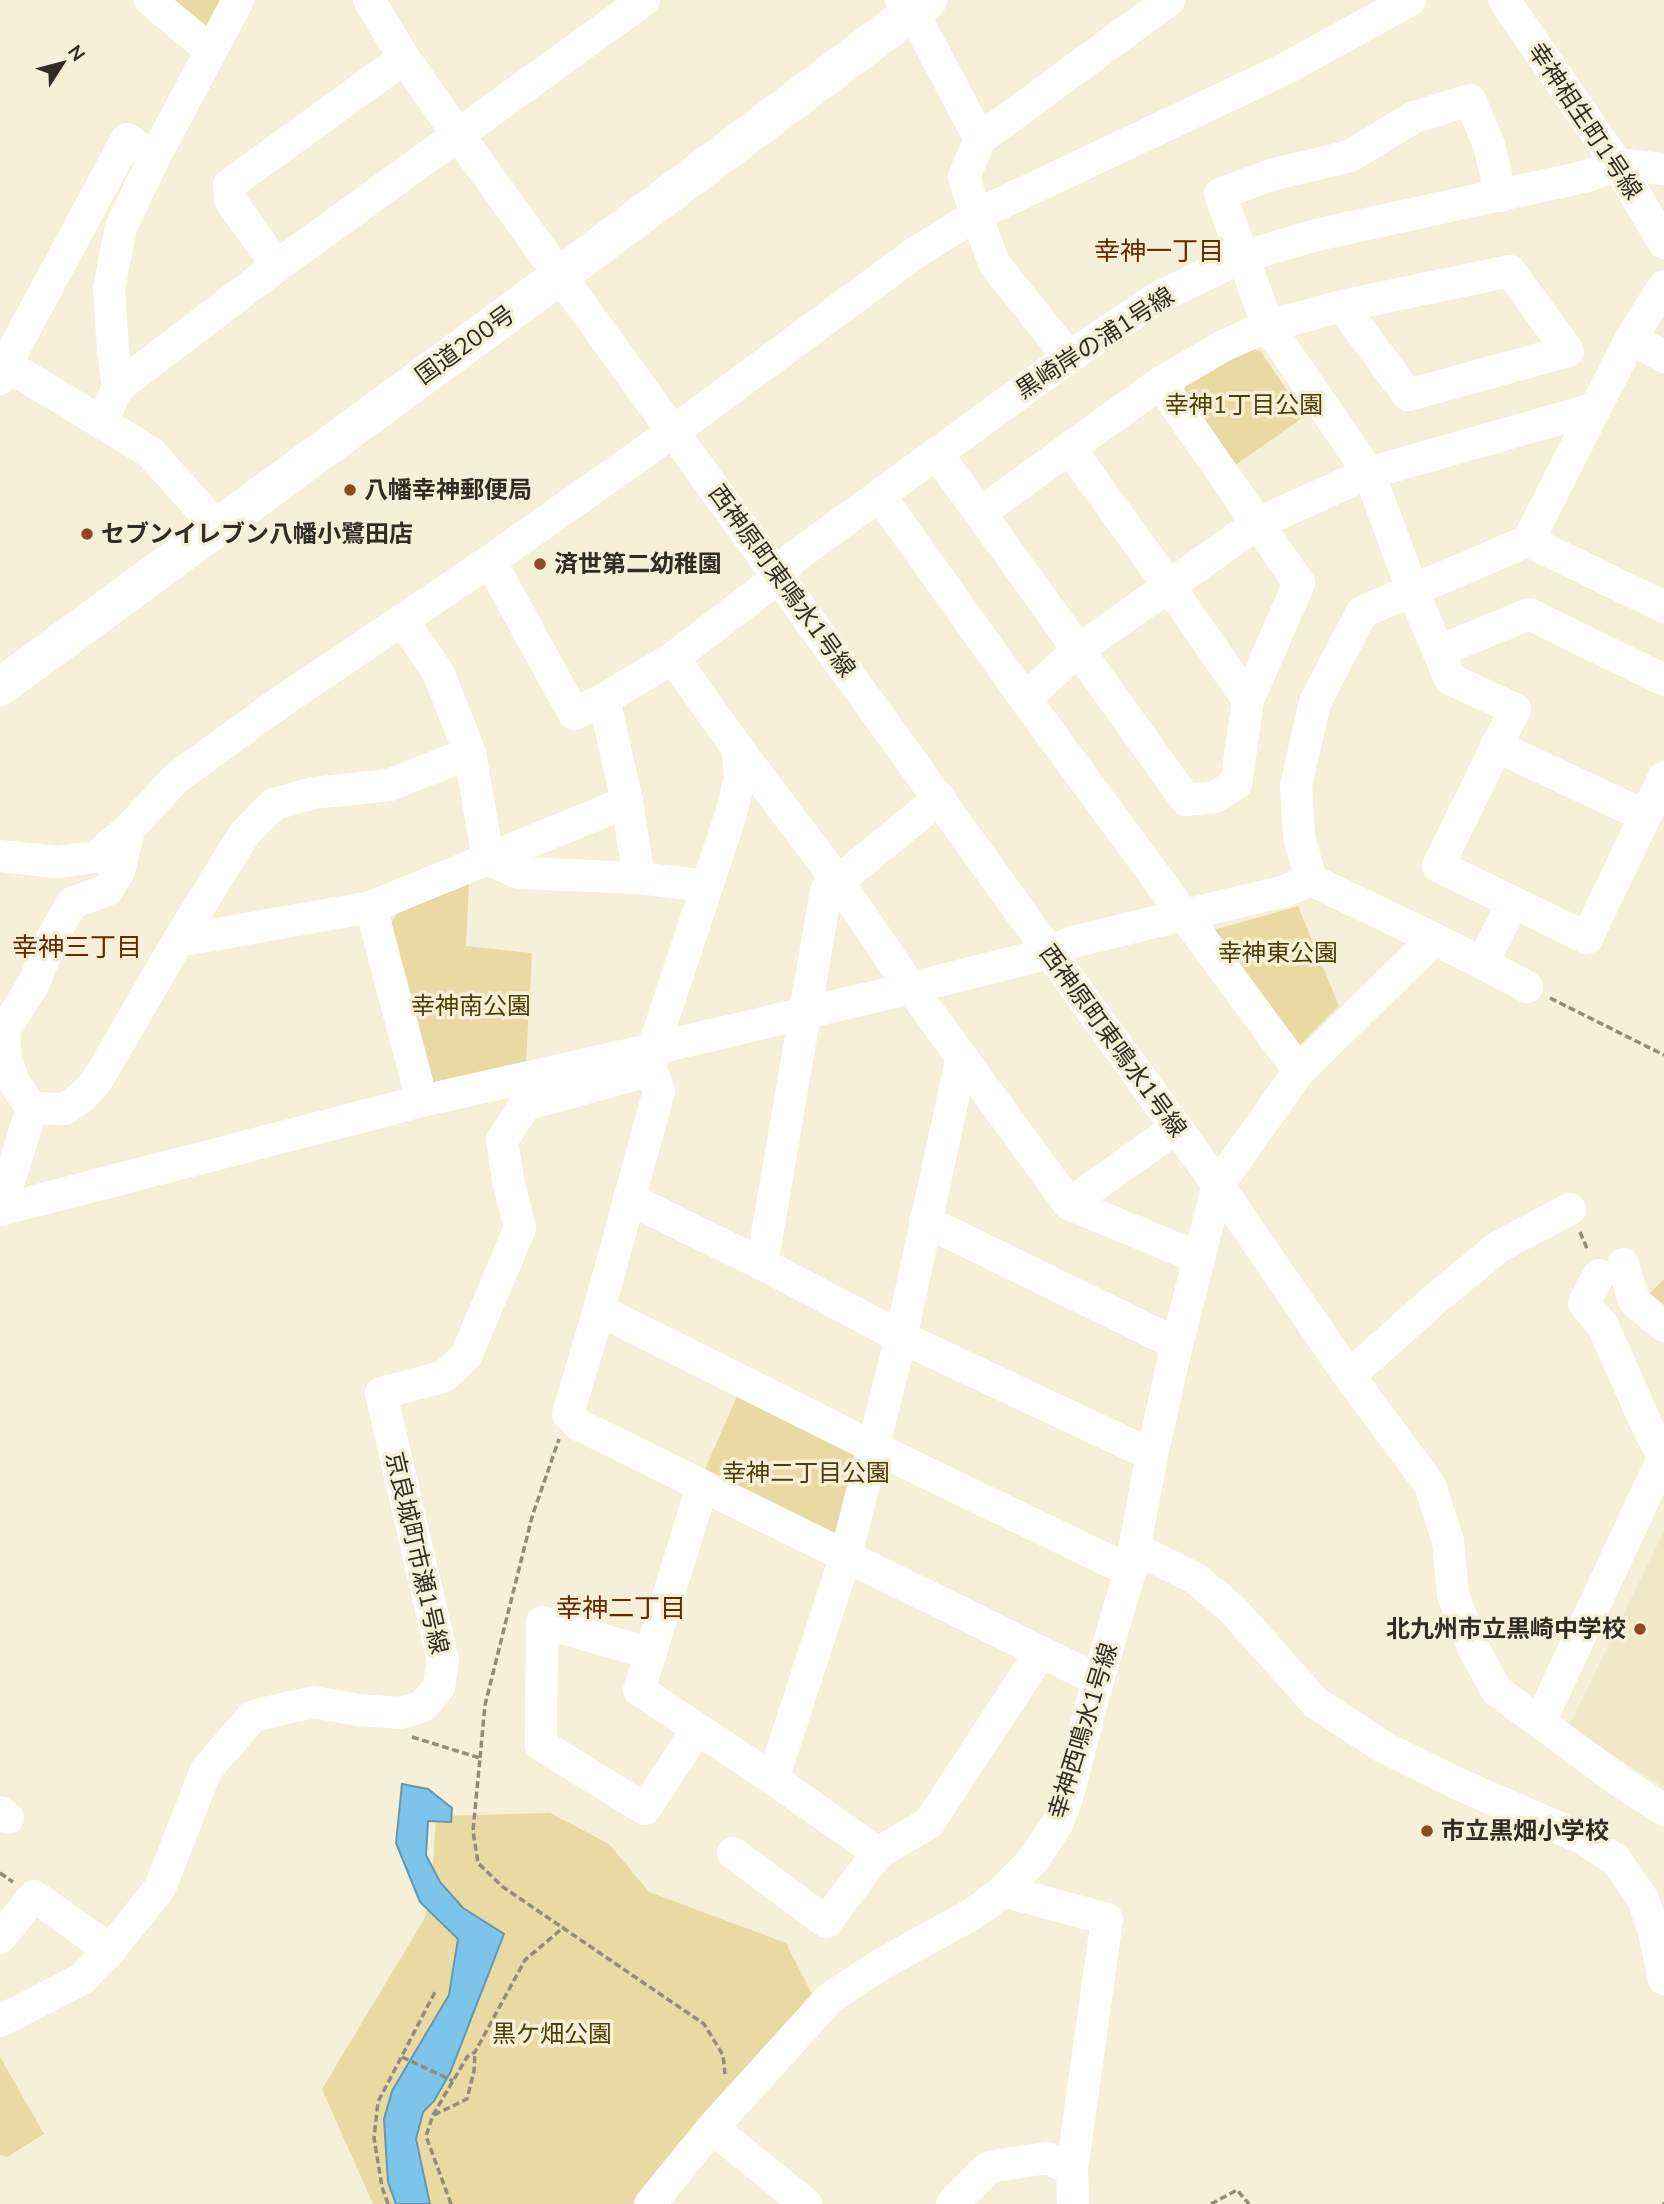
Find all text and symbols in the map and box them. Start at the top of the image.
north arrow [28,28,98,98]
street label: 幸神相生町1号線 [1521,36,1649,206]
text: N [61,40,91,67]
district label: 幸神一丁目 [1094,234,1224,269]
street label: 黒崎岸の浦1号線 [1010,280,1180,406]
street label: 国道200号 [409,298,521,392]
park label: 幸神1丁目公園 [1165,389,1323,421]
place label: 八幡幸神郵便局 [364,474,532,506]
street label: 西神原町東鳴水1号線 [701,478,863,684]
marker: 八幡幸神郵便局 [342,482,358,498]
place label: セブンイレブン八幡小鷺田店 [101,518,413,550]
marker: セブンイレブン八幡小鷺田店 [79,526,95,542]
place label: 済世第二幼稚園 [554,548,722,580]
marker: 済世第二幼稚園 [532,556,548,572]
district label: 幸神三丁目 [12,930,142,965]
park label: 幸神東公園 [1218,937,1338,969]
street label: 西神原町東鳴水1号線 [1032,938,1194,1144]
park label: 幸神南公園 [411,990,531,1022]
street label: 京良城町市瀬1号線 [378,1449,456,1657]
park label: 幸神二丁目公園 [722,1457,890,1489]
district label: 幸神二丁目 [556,1591,686,1626]
place label: 北九州市立黒崎中学校 [1386,1613,1626,1645]
marker: 北九州市立黒崎中学校 [1632,1621,1648,1637]
street label: 幸神西鳴水1号線 [1041,1639,1125,1823]
place label: 市立黒畑小学校 [1441,1815,1609,1847]
marker: 市立黒畑小学校 [1419,1823,1435,1839]
park label: 黒ケ畑公園 [492,2018,612,2050]

